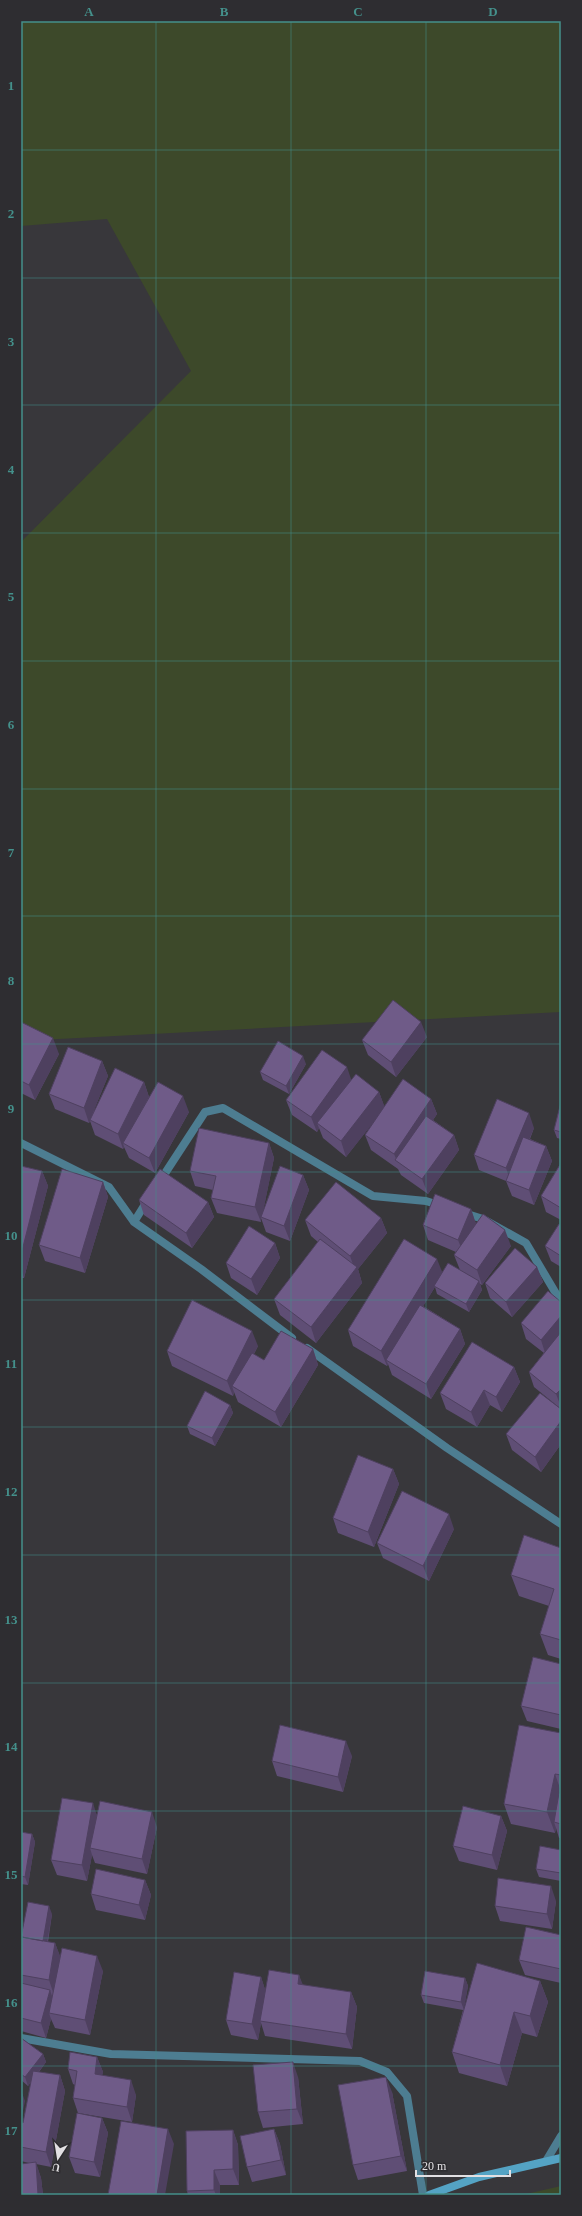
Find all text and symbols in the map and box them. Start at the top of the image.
text: A [84,4,94,19]
text: B [220,4,229,19]
text: C [353,4,363,19]
text: D [488,4,498,19]
text: 1 [8,78,14,93]
text: 2 [8,206,14,221]
text: 3 [8,334,15,349]
text: 4 [8,462,15,477]
text: 5 [8,589,15,604]
text: 6 [8,717,15,732]
text: 7 [8,845,15,860]
text: 8 [8,973,15,988]
text: 9 [8,1101,15,1116]
text: 10 [5,1228,18,1243]
text: 11 [5,1356,17,1371]
text: 12 [5,1484,18,1499]
text: 13 [5,1612,18,1627]
text: 14 [5,1739,18,1754]
text: 15 [5,1867,18,1882]
text: 16 [5,1995,18,2010]
text: 17 [5,2123,18,2138]
north arrow [38,2138,78,2178]
scale bar [416,2152,510,2178]
text: 20 m [422,2159,447,2173]
text: U [51,2161,61,2174]

